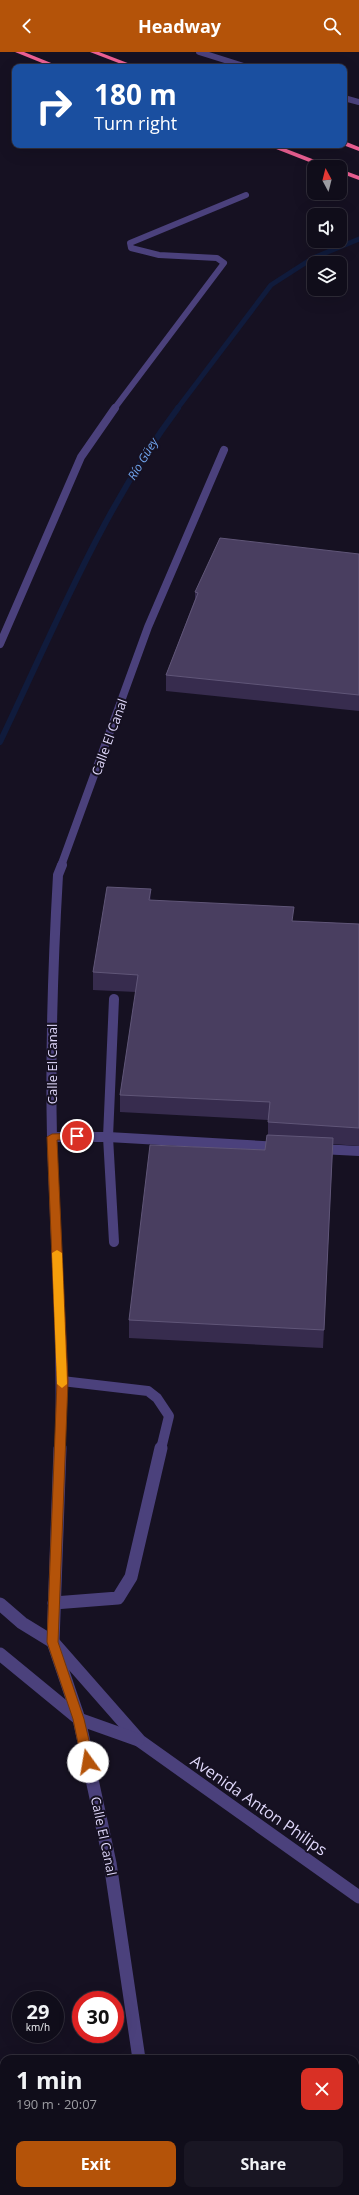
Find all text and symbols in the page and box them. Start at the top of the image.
text: Headway [138,14,221,38]
icon: back [16,15,38,37]
icon: search [321,15,343,37]
text: 180 m [94,75,177,113]
icon: right [28,80,80,132]
text: Turn right [94,111,177,135]
north arrow [307,160,347,200]
map controls [307,160,347,296]
button: sound [307,208,347,248]
button: layers [307,256,347,296]
water label: Río Güey [123,433,163,483]
street label: Calle El Canal [87,696,131,778]
street label: Calle El Canal [43,1024,61,1104]
pin [60,1119,94,1153]
icon: arrive [66,1125,88,1147]
position arrow [67,1741,109,1783]
street label: Avenida Anton Philips [186,1750,332,1860]
street label: Calle El Canal [87,1795,121,1877]
speed limit sign: 30 [72,1991,124,2043]
text: 29 [27,1998,49,2025]
text: km/h [26,2020,50,2034]
text: 1 min [16,2063,83,2096]
button: close [301,2068,343,2110]
text: 190 m · 20:07 [16,2095,97,2113]
button: Exit [16,2141,176,2187]
button: Share [184,2141,343,2187]

